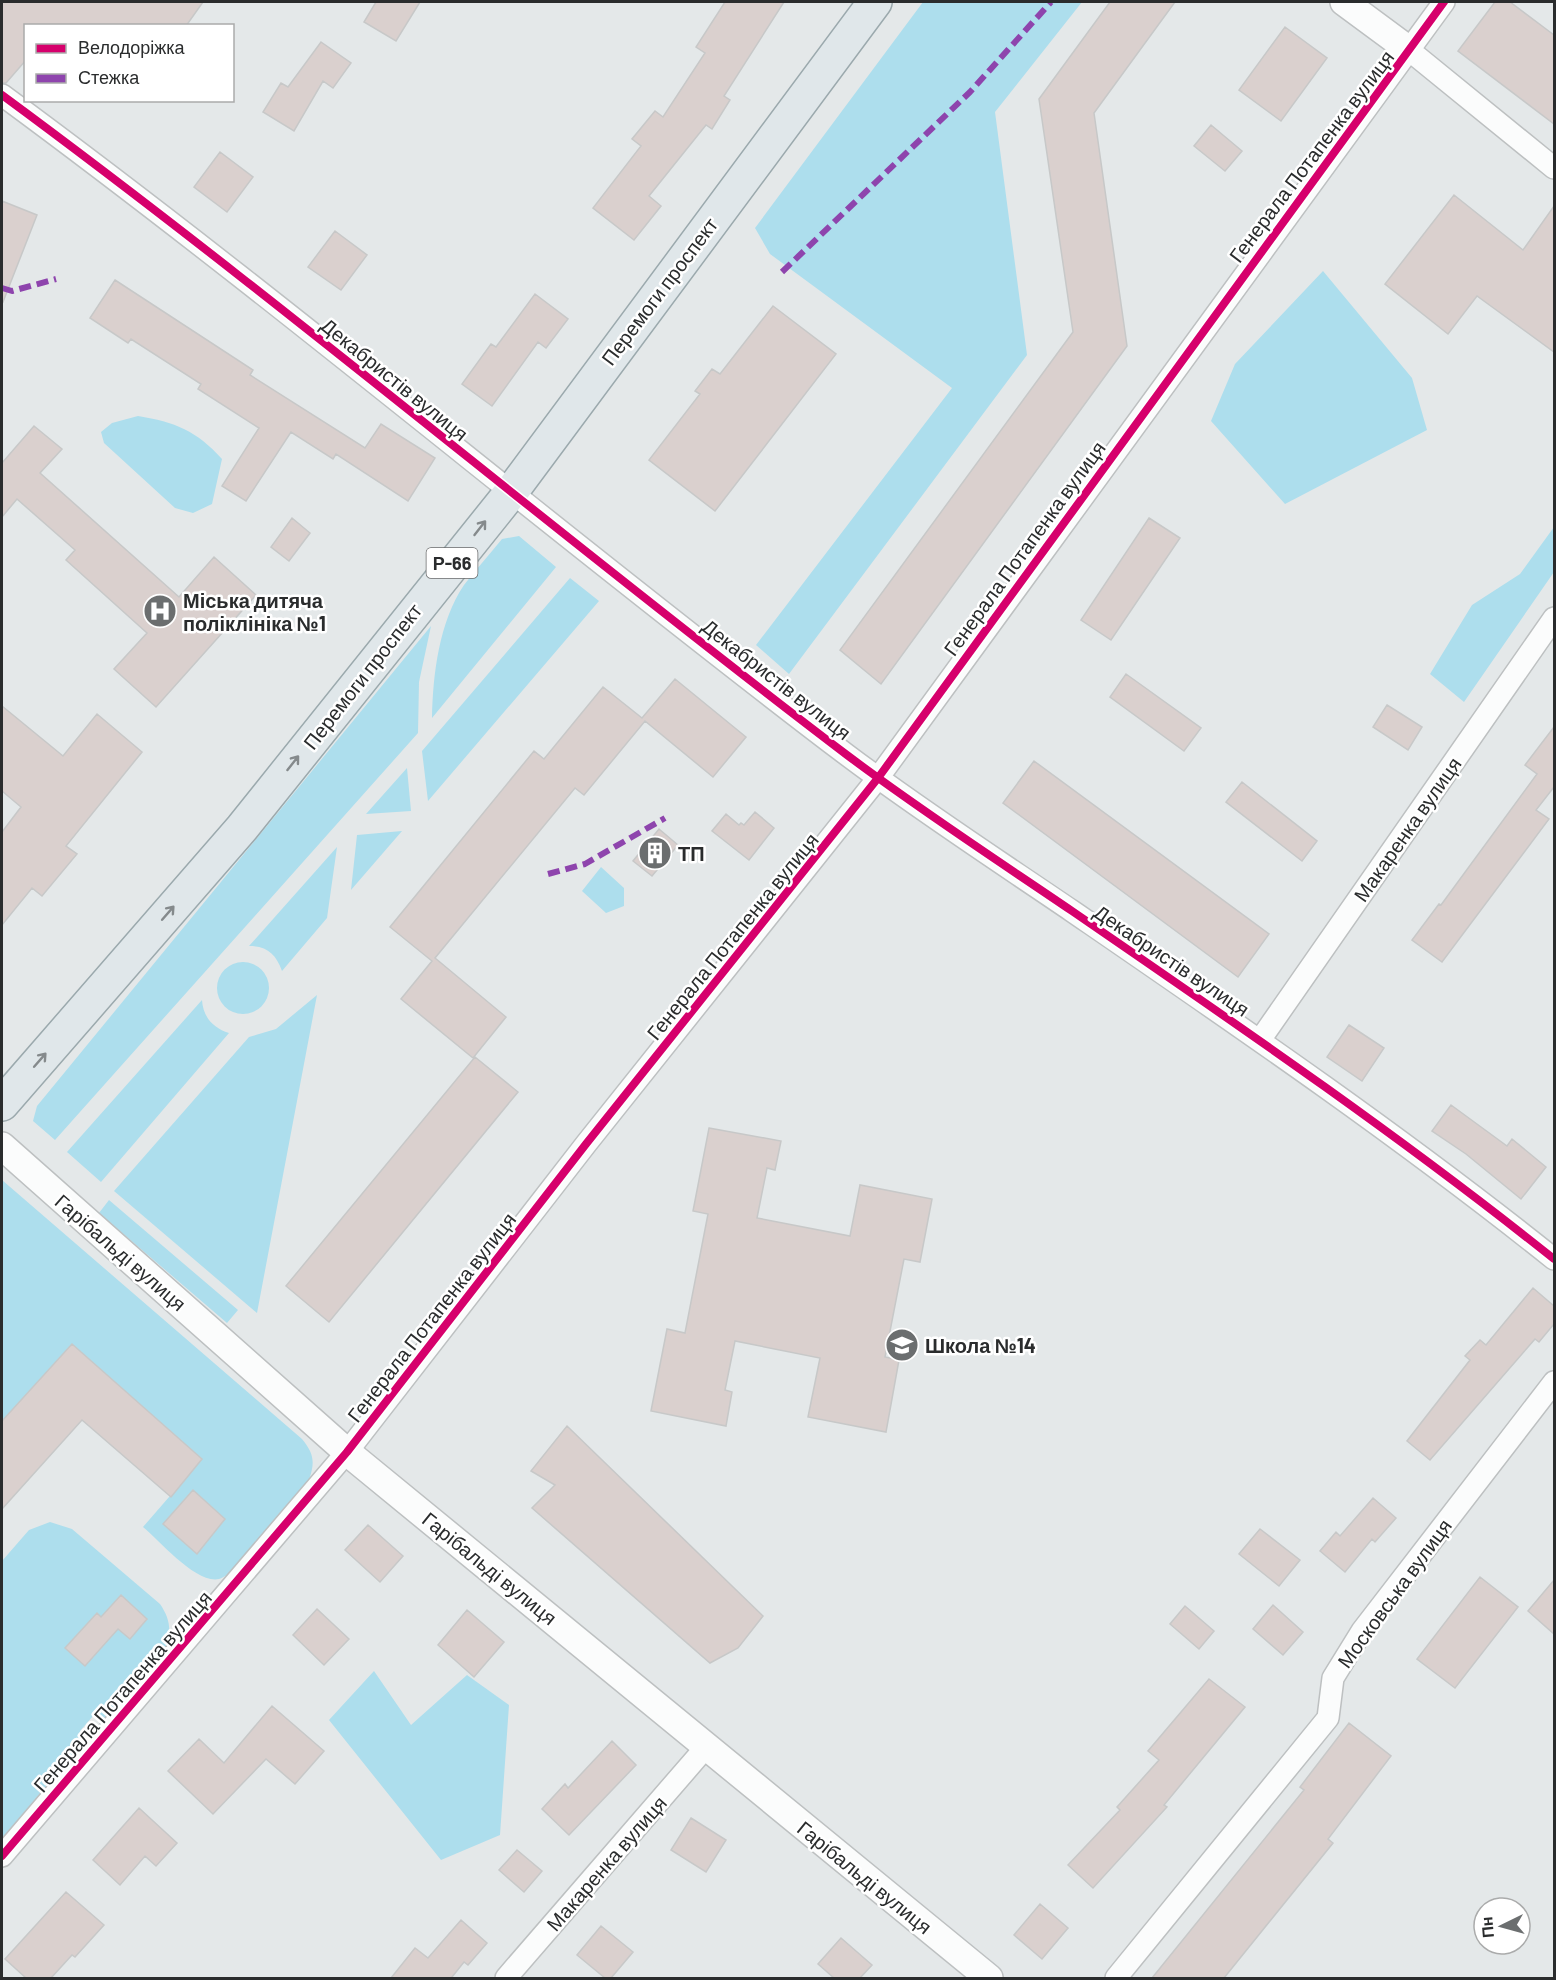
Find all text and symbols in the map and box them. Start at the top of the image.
legend [24,24,234,102]
text: Велодоріжка [78,36,186,58]
street label: Генерала Потапенка вулиця [1223,45,1399,267]
text: Стежка [78,66,140,88]
street label: Перемоги проспект [596,213,722,369]
street label: Декабристів вулиця [317,312,473,446]
street label: Генерала Потапенка вулиця [938,436,1110,660]
one-way arrow [473,520,486,536]
road number: Р-66 [426,548,478,578]
place label: Міська дитяча поліклініка №1 [183,588,326,635]
hospital icon: Міська дитяча поліклініка №1 [142,593,178,629]
street label: Перемоги проспект [298,598,426,754]
street label: Декабристів вулиця [698,614,856,744]
street label: Макаренка вулиця [1348,752,1466,906]
one-way arrow [287,756,300,772]
street label: Генерала Потапенка вулиця [641,828,823,1044]
building icon: ТП [637,835,673,871]
place label: ТП [678,841,705,865]
street label: Декабристів вулиця [1090,899,1254,1021]
one-way arrow [161,906,175,921]
one-way arrow [33,1053,47,1068]
street label: Гарібальді вулиця [51,1189,191,1315]
street label: Генерала Потапенка вулиця [342,1208,520,1426]
school or university icon: Школа №14 [884,1327,920,1363]
place label: Школа №14 [925,1333,1036,1357]
street label: Гарібальді вулиця [418,1507,562,1629]
street label: Московська вулиця [1332,1514,1456,1672]
street label: Генерала Потапенка вулиця [28,1585,216,1797]
street label: Макаренка вулиця [541,1791,671,1935]
street label: Гарібальді вулиця [793,1816,937,1938]
north arrow [1472,1896,1532,1956]
text: Пн [1476,1916,1497,1939]

